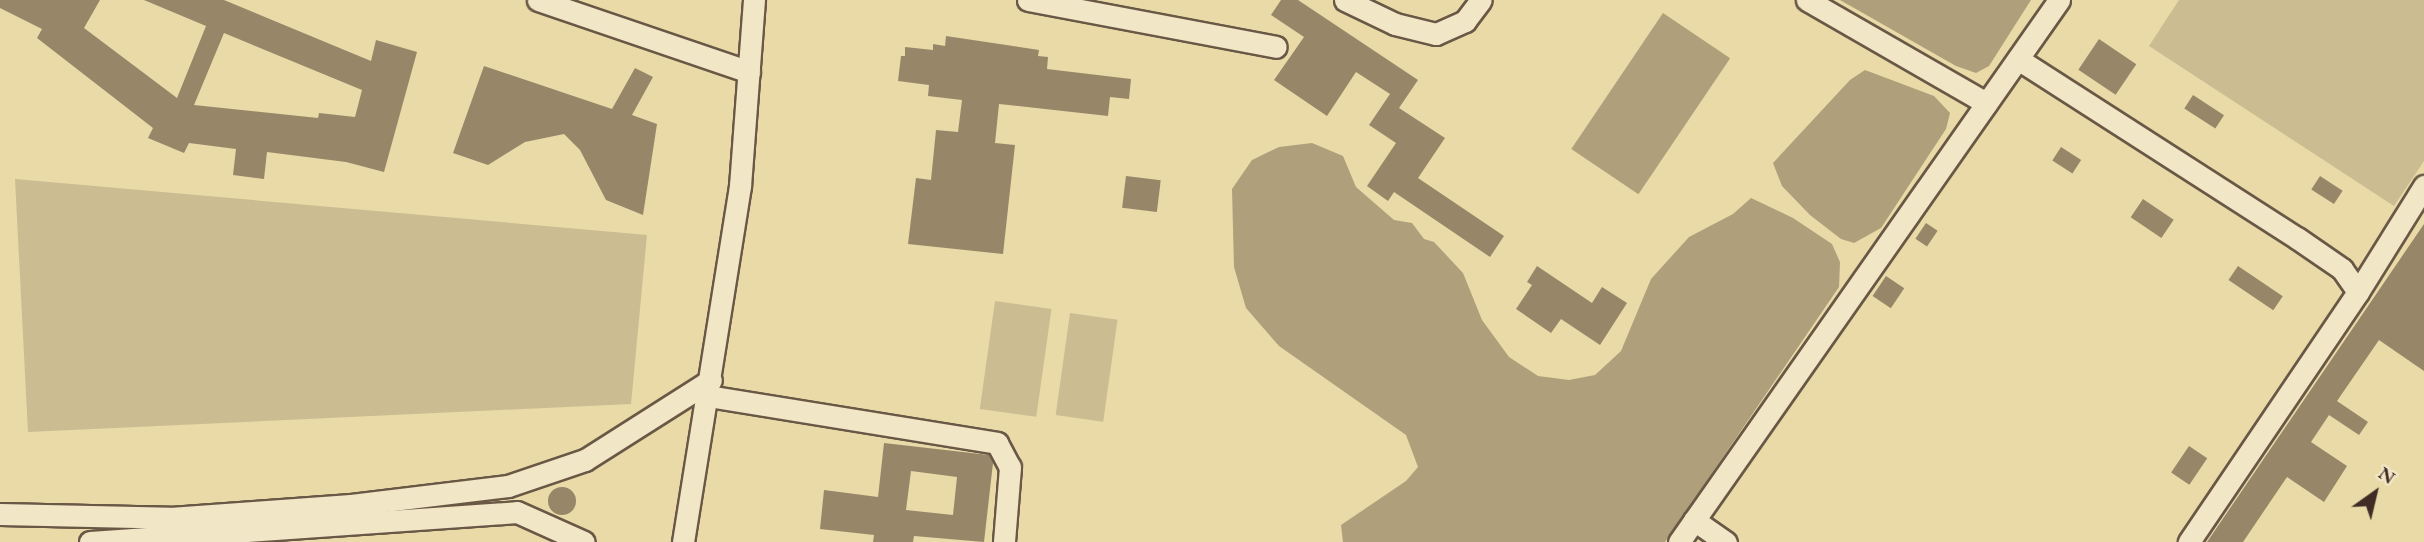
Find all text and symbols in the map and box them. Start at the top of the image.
north arrow [2340,458,2410,528]
text: N [2374,461,2400,490]

